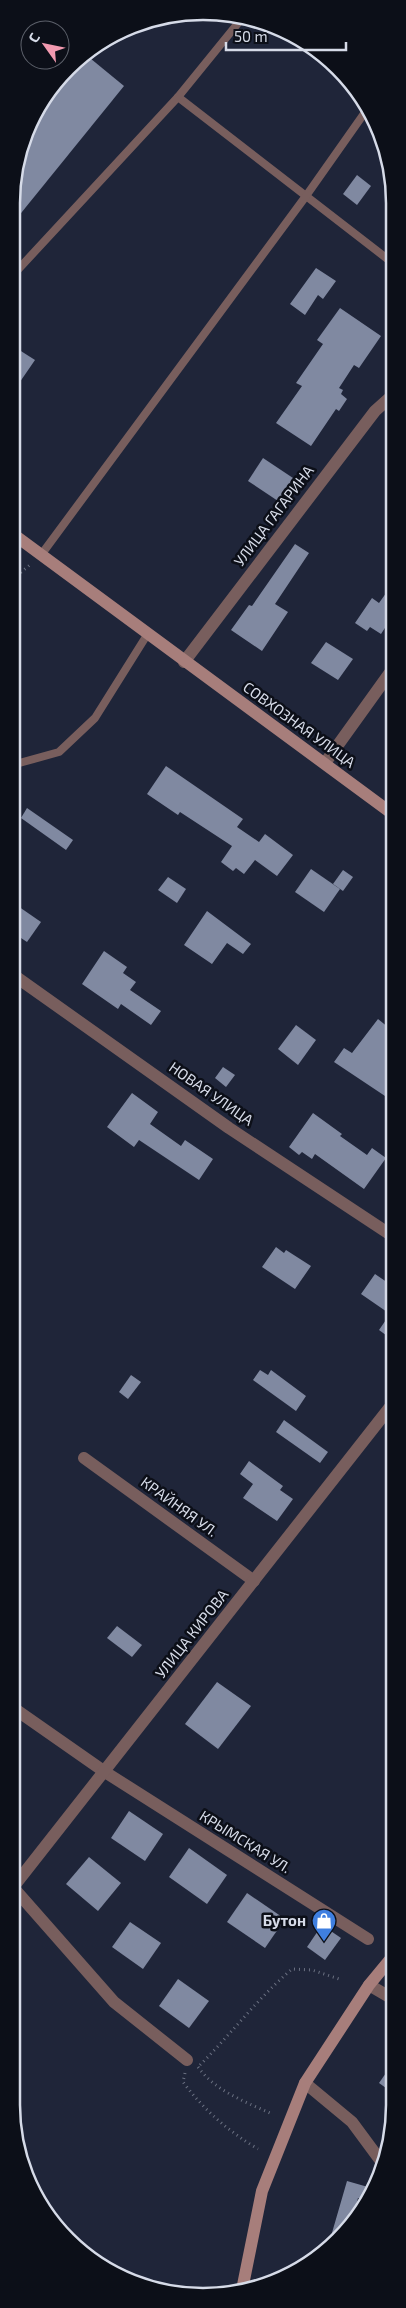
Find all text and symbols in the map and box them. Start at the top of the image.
north arrow [20,20,70,70]
scale bar [226,20,346,52]
text: 50 m [234,27,268,45]
text: С [24,30,43,46]
street label: УЛИЦА ГАГАРИНА [230,461,317,569]
street label: СОВХОЗНАЯ УЛИЦА [240,677,360,771]
street label: НОВАЯ УЛИЦА [166,1057,258,1129]
street label: КРАЙНЯЯ УЛ. [138,1472,221,1540]
street label: УЛИЦА КИРОВА [151,1585,232,1681]
street label: КРЫМСКАЯ УЛ. [197,1806,294,1876]
shop icon: Бутон [311,1908,337,1942]
place label: Бутон [263,1911,306,1929]

